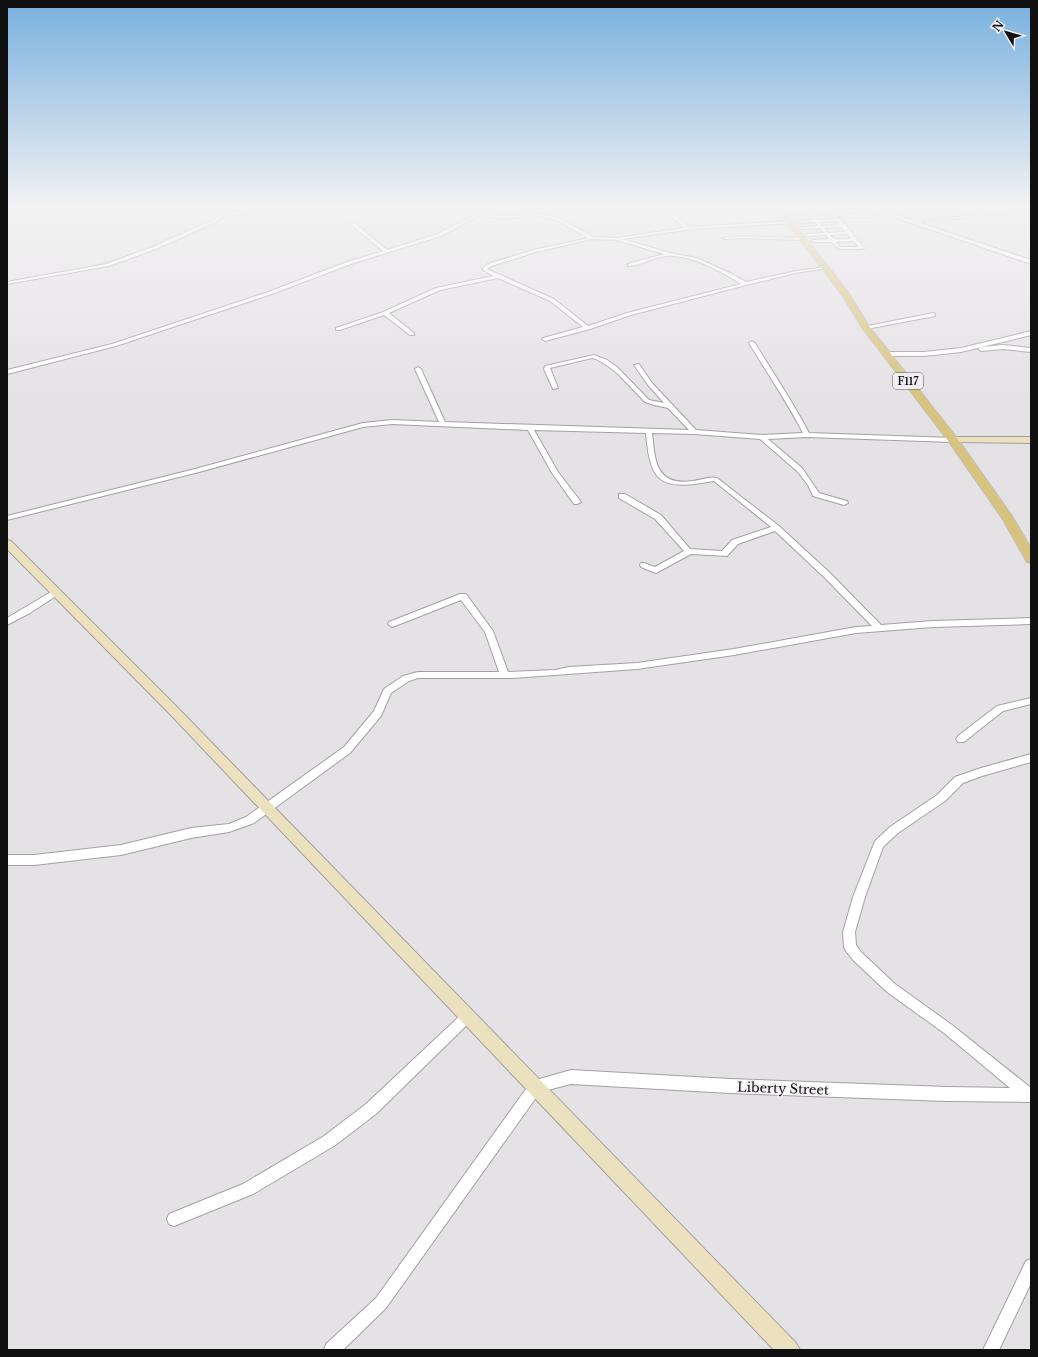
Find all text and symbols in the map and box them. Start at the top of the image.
north arrow [986,12,1026,52]
text: N [989,17,1007,34]
road number: F117 [893,373,923,389]
street label: Liberty Street [737,1078,829,1099]

